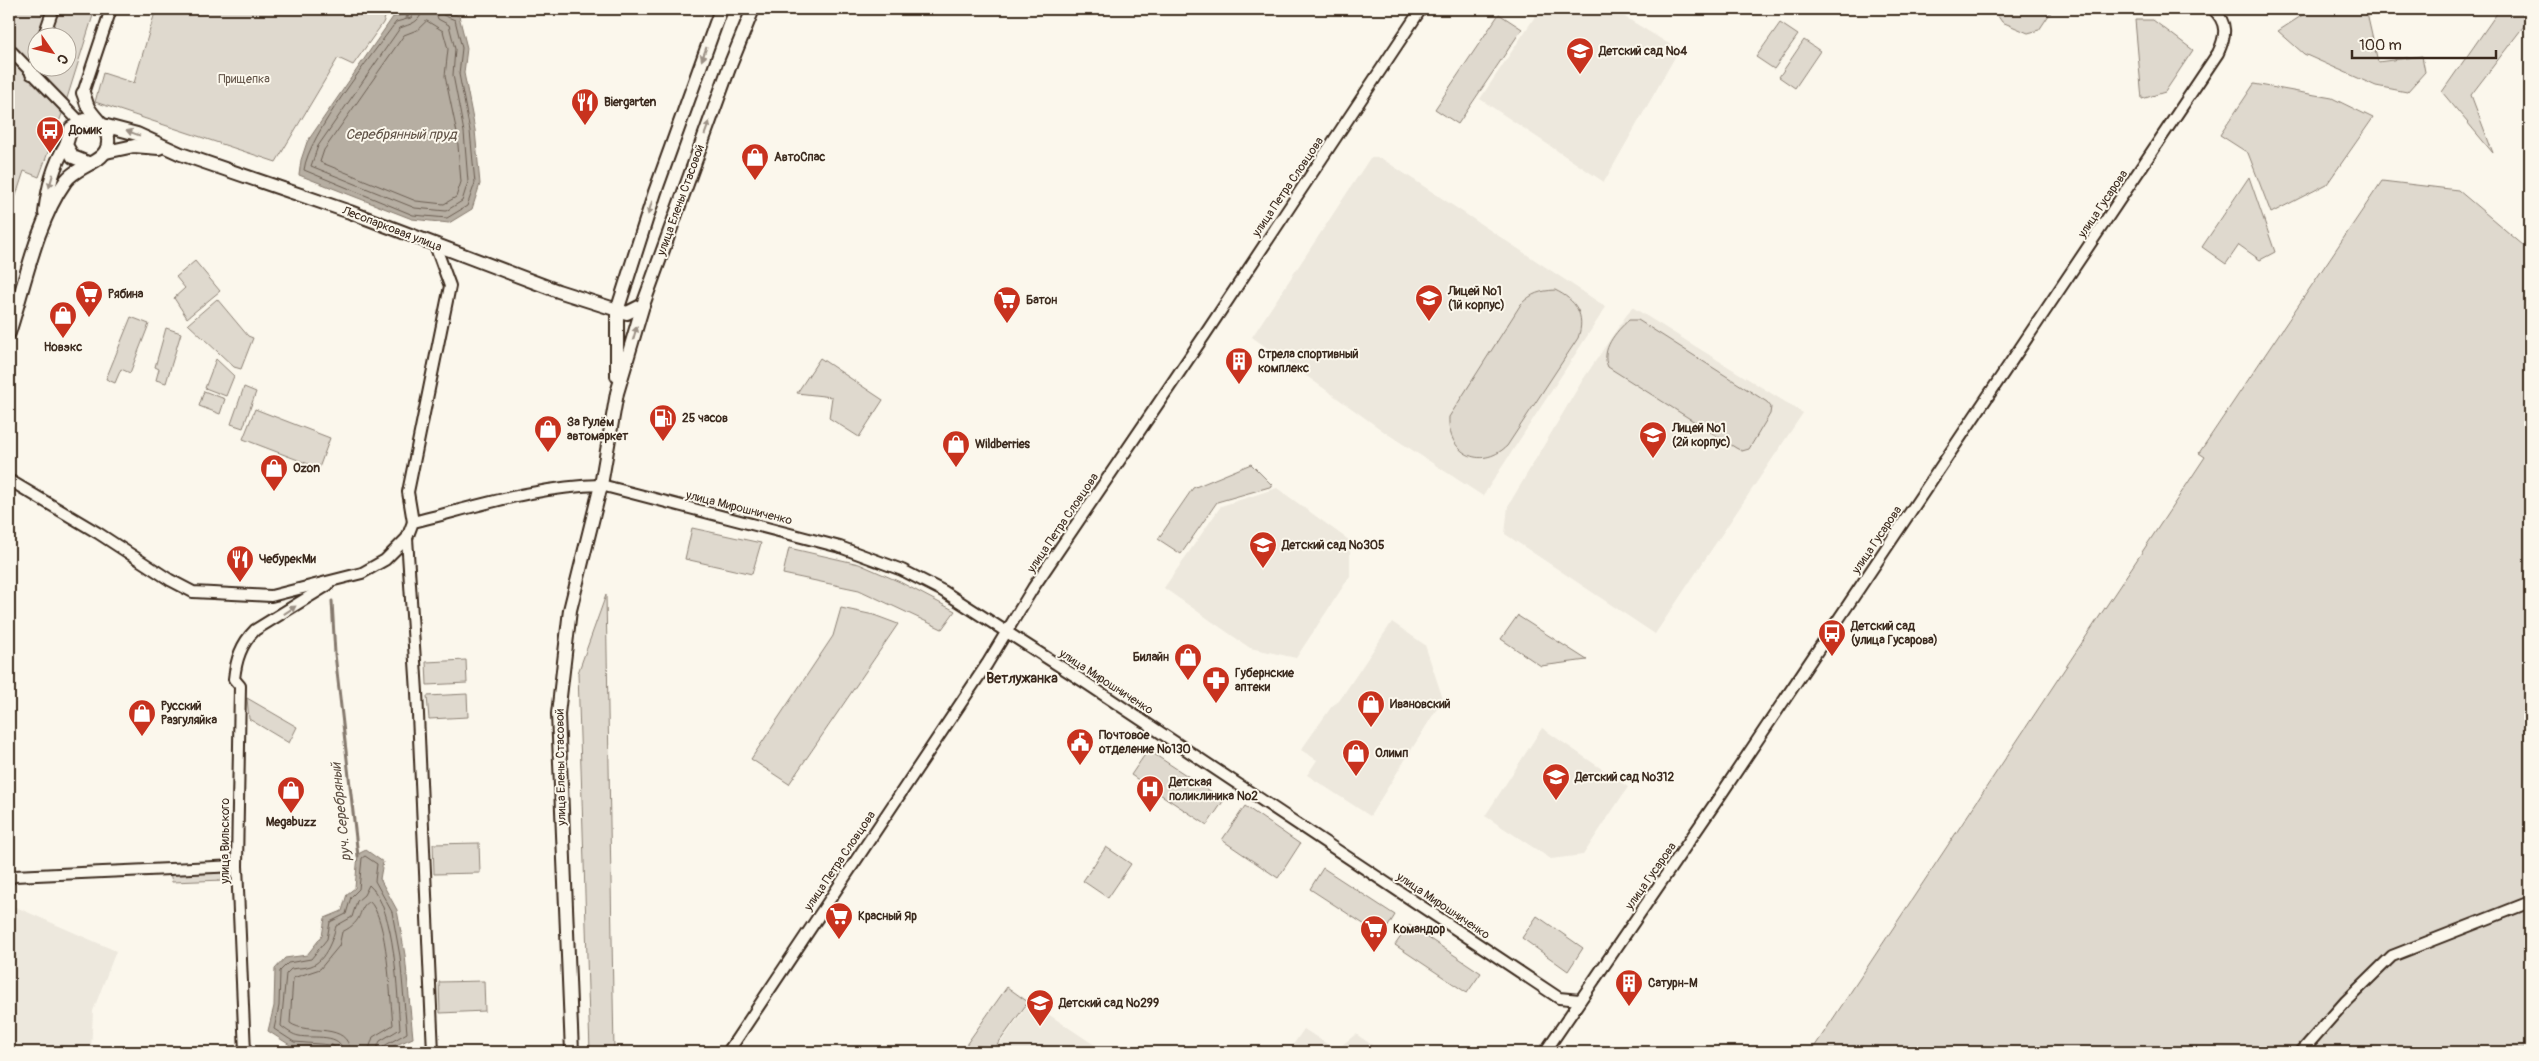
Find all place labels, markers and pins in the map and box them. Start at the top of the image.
school or university icon: Детский сад №4 [1565,36,1595,75]
place label: Детский сад №4 [1598,44,1687,59]
restaurant icon: Biergarten [570,87,600,126]
place label: Biergarten [604,95,657,110]
bus stop icon: Домик [35,115,65,154]
place label: Домик [68,123,103,138]
shop icon: АвтоСпас [740,142,770,181]
place label: АвтоСпас [774,150,825,165]
supermarket icon: Рябина [74,279,104,318]
school or university icon: Лицей №1 (1й корпус) [1414,283,1444,322]
place label: Лицей №1 (1й корпус) [1447,284,1505,313]
supermarket icon: Батон [992,285,1022,324]
place label: Рябина [108,287,144,302]
place label: Батон [1026,293,1057,308]
shop icon: Новэкс [48,300,78,339]
place label: Новэкс [44,340,82,355]
building icon: Стрела спортивный комплекс [1224,346,1254,385]
place label: Стрела спортивный комплекс [1258,347,1359,376]
fuel station icon: 25 часов [648,403,678,442]
place label: 25 часов [682,411,728,426]
shop icon: За Рулём автомаркет [533,414,563,453]
place label: За Рулём автомаркет [567,415,629,444]
school or university icon: Лицей №1 (2й корпус) [1638,420,1668,459]
place label: Лицей №1 (2й корпус) [1671,421,1731,450]
shop icon: Wildberries [941,429,971,468]
place label: Wildberries [975,437,1031,452]
shop icon: Ozon [259,453,289,492]
place label: Ozon [293,461,320,476]
school or university icon: Детский сад №305 [1248,530,1278,569]
place label: Детский сад №305 [1281,538,1385,553]
restaurant icon: ЧебурекМи [225,544,255,583]
place label: ЧебурекМи [259,552,317,567]
bus stop icon: Детский сад (улица Гусарова) [1817,618,1847,657]
place label: Детский сад (улица Гусарова) [1850,619,1938,648]
shop icon: Билайн [1173,642,1203,681]
place label: Билайн [1133,650,1169,665]
pharmacy icon: Губернские аптеки [1201,665,1231,704]
place label: Губернские аптеки [1235,666,1295,695]
shop icon: Ивановский [1356,689,1386,728]
place label: Ивановский [1390,697,1451,712]
shop icon: Русский Разгуляйка [127,698,157,737]
place label: Русский Разгуляйка [161,699,217,728]
public building icon: Почтовое отделение №130 [1065,727,1095,766]
place label: Почтовое отделение №130 [1098,728,1191,757]
shop icon: Олимп [1341,738,1371,777]
place label: Олимп [1375,746,1408,761]
school or university icon: Детский сад №312 [1541,762,1571,801]
place label: Детский сад №312 [1574,770,1675,785]
hospital icon: Детская поликлиника №2 [1135,774,1165,813]
shop icon: Megabuzz [276,775,306,814]
place label: Детская поликлиника №2 [1168,775,1258,804]
place label: Megabuzz [266,815,317,830]
supermarket icon: Красный Яр [824,901,854,940]
place label: Красный Яр [858,909,917,924]
supermarket icon: Командор [1359,914,1389,953]
place label: Командор [1393,922,1445,937]
building icon: Сатурн-М [1614,968,1644,1007]
place label: Сатурн-М [1648,976,1698,991]
school or university icon: Детский сад №299 [1025,988,1055,1027]
place label: Детский сад №299 [1058,996,1159,1011]

